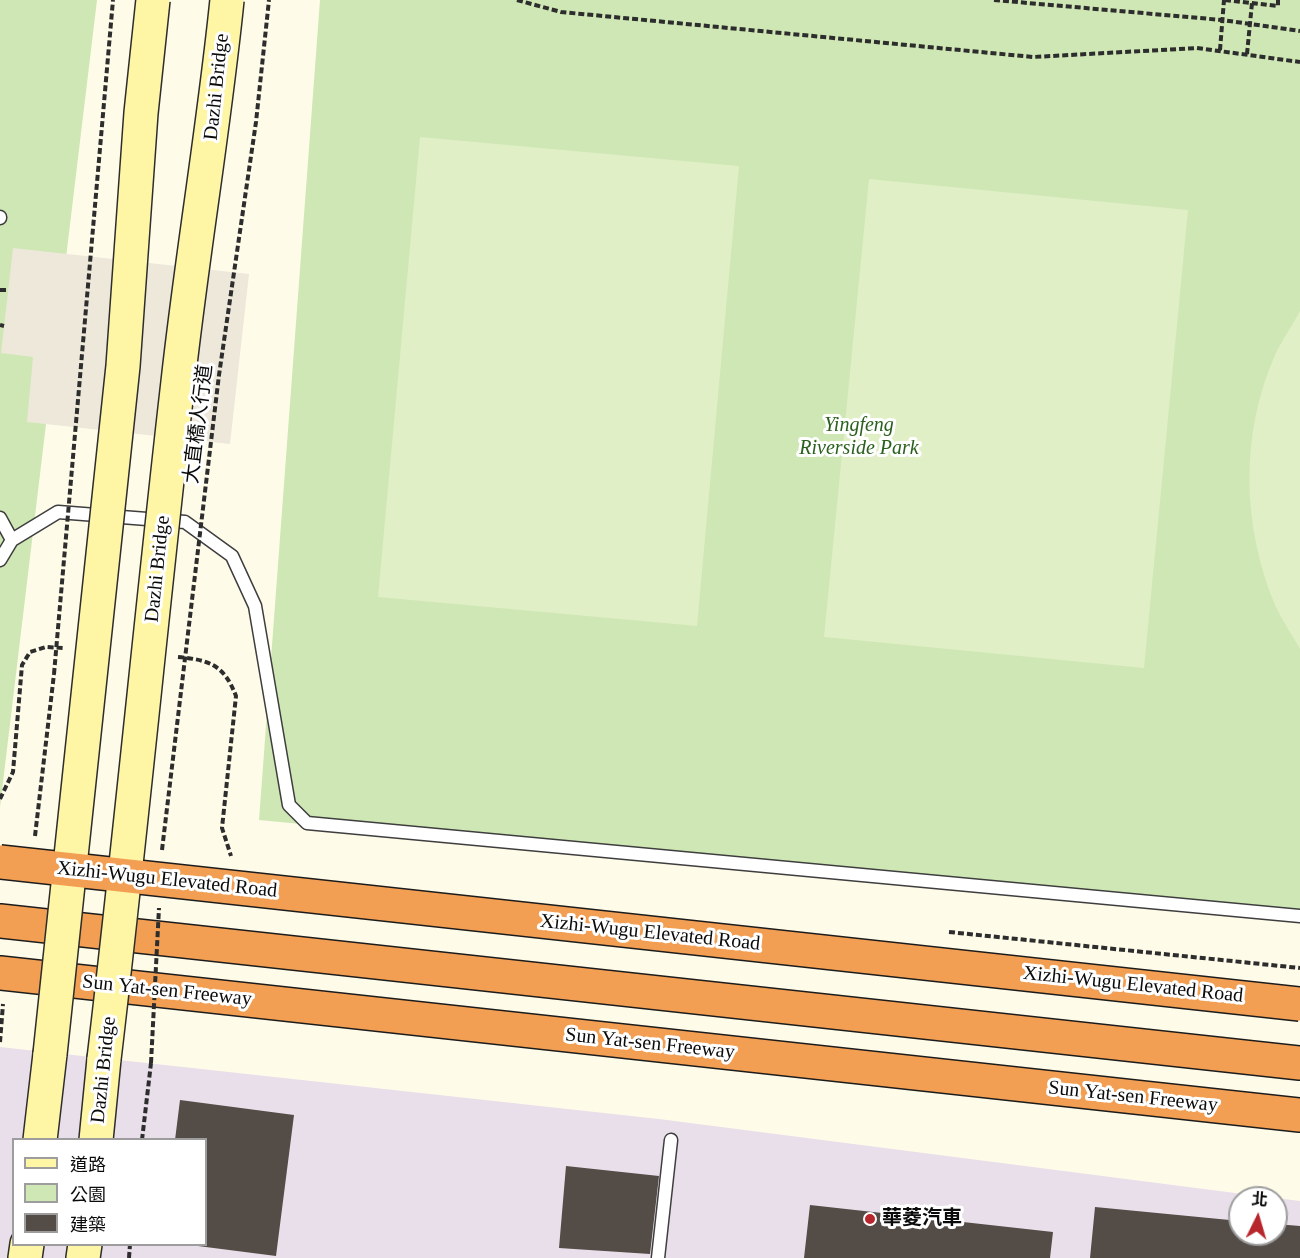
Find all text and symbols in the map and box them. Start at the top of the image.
street label: Dazhi Bridge [199,32,235,142]
street label: 大直橋人行道 [180,363,218,485]
park label: Yingfeng Riverside Park [799,414,919,461]
street label: Dazhi Bridge [140,514,176,624]
street label: Xizhi-Wugu Elevated Road [56,856,278,904]
street label: Xizhi-Wugu Elevated Road [539,909,761,957]
street label: Xizhi-Wugu Elevated Road [1022,961,1244,1009]
street label: Sun Yat-sen Freeway [81,970,253,1012]
street label: Dazhi Bridge [86,1015,122,1125]
street label: Sun Yat-sen Freeway [564,1023,736,1065]
street label: Sun Yat-sen Freeway [1047,1076,1219,1118]
legend [12,1138,207,1246]
text: 道路 [70,1155,106,1175]
text: 公園 [70,1185,106,1205]
north arrow [1228,1186,1288,1246]
text: 北 [1251,1190,1268,1209]
place label: 華菱汽車 [882,1207,962,1231]
marker: 華菱汽車 [863,1212,877,1226]
text: 建築 [70,1215,106,1235]

